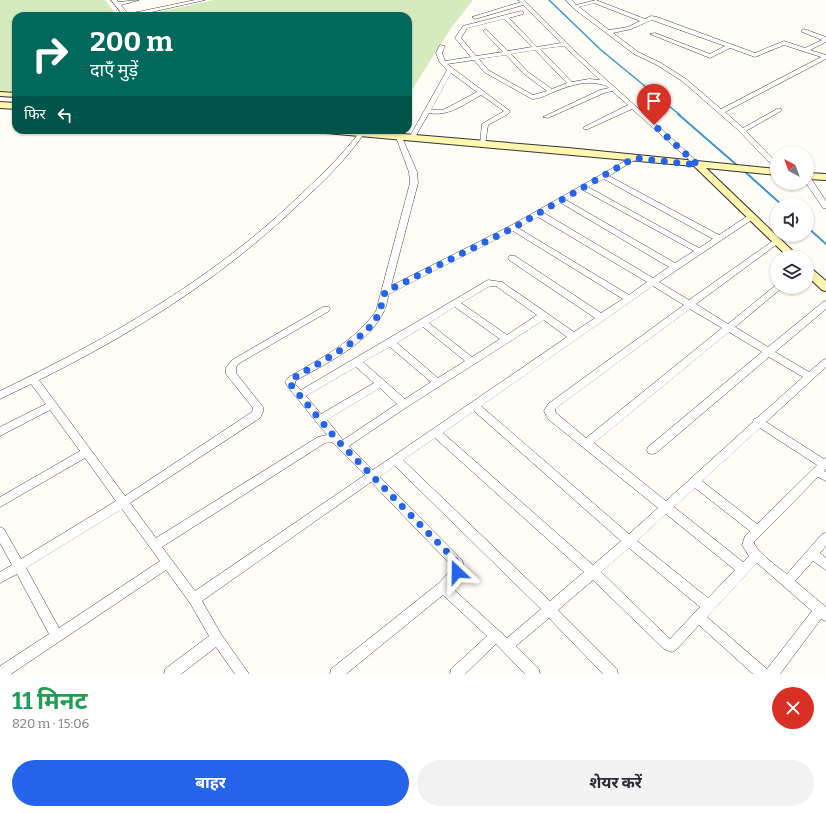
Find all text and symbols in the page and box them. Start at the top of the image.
text: 200 m [90,25,173,58]
icon: right [24,28,76,80]
text: दाएँ मुड़ें [90,59,138,81]
pin [637,84,671,125]
icon: arrive [643,90,665,112]
icon: left [54,104,76,126]
text: फिर [24,105,46,123]
north arrow [770,146,814,190]
map controls [770,146,814,294]
button: sound [770,198,814,242]
button: layers [770,250,814,294]
position arrow [436,551,478,593]
text: 11 मिनट [12,687,87,715]
button: close [772,687,814,729]
text: 820 m · 15:06 [12,716,89,731]
button: बाहर [12,760,409,806]
button: शेयर करें [417,760,814,806]

